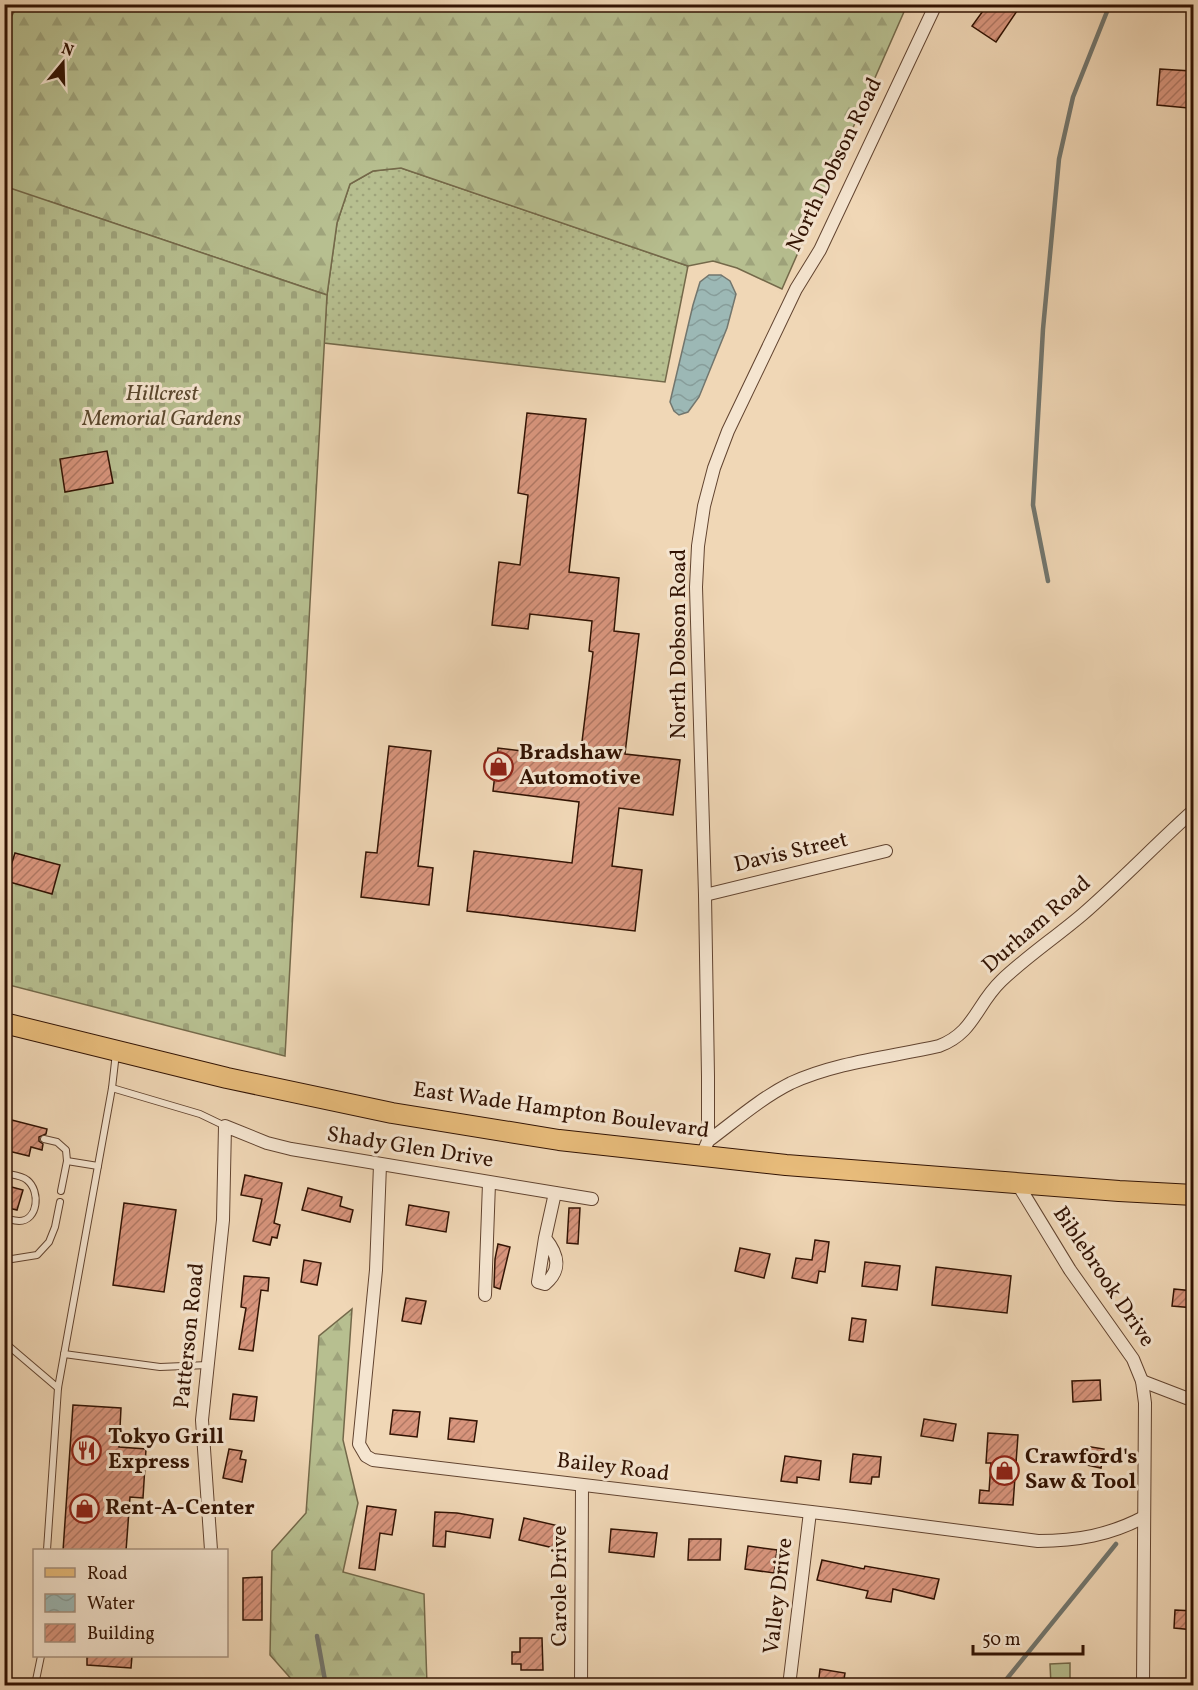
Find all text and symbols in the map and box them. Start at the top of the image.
north arrow [33,33,93,93]
text: N [58,38,77,63]
street label: North Dobson Road [779,73,891,257]
park label: Hillcrest Memorial Gardens [82,379,241,435]
street label: North Dobson Road [664,549,695,739]
place label: Bradshaw Automotive [519,738,641,794]
shop icon: Bradshaw Automotive [482,750,514,782]
street label: Davis Street [731,825,851,881]
street label: Durham Road [976,869,1098,981]
street label: East Wade Hampton Boulevard [411,1075,711,1147]
street label: Shady Glen Drive [324,1120,496,1176]
street label: Biblebrook Drive [1044,1200,1162,1354]
street label: Patterson Road [167,1262,213,1410]
place label: Tokyo Grill Express [108,1422,224,1478]
restaurant icon: Tokyo Grill Express [71,1434,103,1466]
place label: Crawford's Saw & Tool [1025,1442,1137,1498]
street label: Bailey Road [555,1446,671,1490]
shop icon: Crawford's Saw & Tool [988,1454,1020,1486]
shop icon: Rent-A-Center [68,1492,100,1524]
place label: Rent-A-Center [105,1493,255,1524]
street label: Carole Drive [545,1525,576,1647]
street label: Valley Drive [756,1536,802,1656]
legend [33,1549,228,1657]
text: Road [87,1562,128,1587]
text: Water [87,1592,135,1617]
scale bar [973,1618,1082,1656]
text: Building [87,1622,155,1647]
text: 50 m [982,1628,1021,1653]

